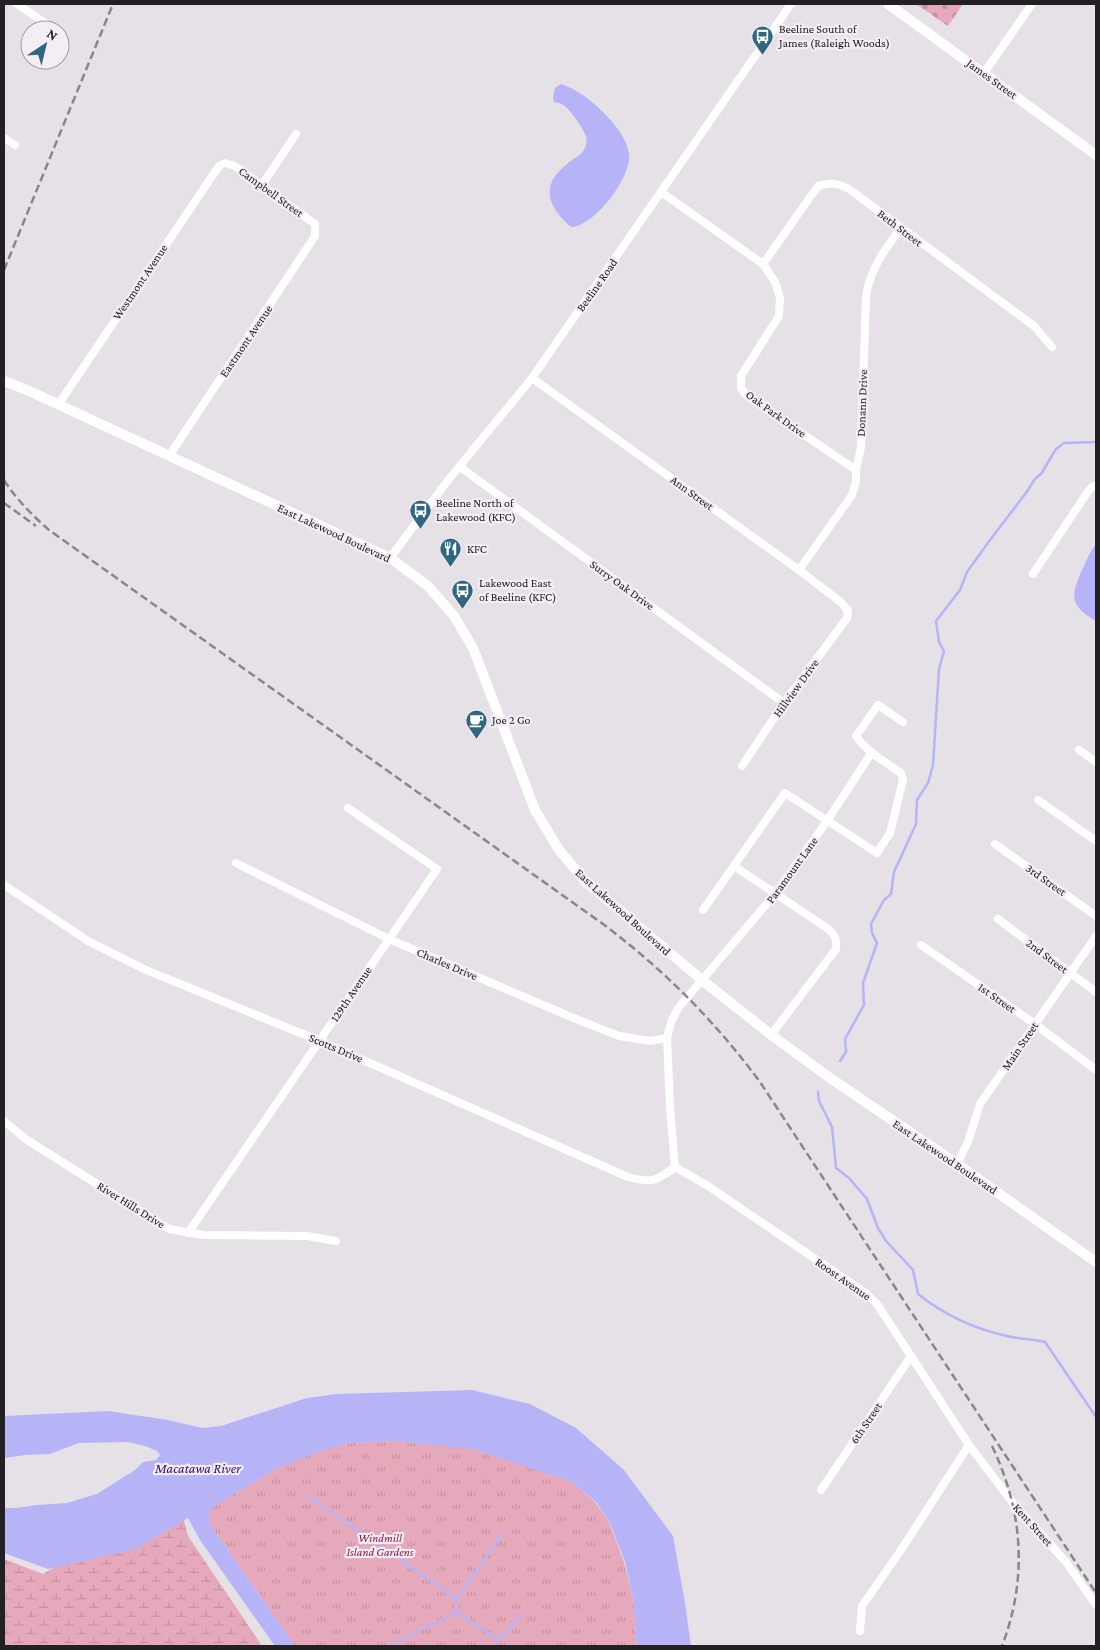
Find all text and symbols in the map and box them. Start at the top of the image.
north arrow [20,20,70,70]
place label: Beeline South of James (Raleigh Woods) [778,22,890,50]
bus stop icon: Beeline South of James (Raleigh Woods) [751,24,775,55]
text: N [44,25,61,44]
street label: James Street [963,55,1021,103]
street label: Campbell Street [236,164,307,221]
street label: Beth Street [875,207,926,250]
street label: Westmont Avenue [110,242,170,322]
street label: Beeline Road [574,255,621,314]
street label: Eastmont Avenue [217,302,275,380]
street label: Donann Drive [854,369,870,437]
street label: Oak Park Drive [743,387,809,441]
street label: Ann Street [668,473,717,514]
place label: Beeline North of Lakewood (KFC) [436,496,516,524]
bus stop icon: Beeline North of Lakewood (KFC) [408,498,432,529]
street label: East Lakewood Boulevard [275,501,393,566]
restaurant icon: KFC [439,537,463,568]
place label: KFC [467,542,487,556]
street label: Surry Oak Drive [587,557,657,613]
place label: Lakewood East of Beeline (KFC) [479,576,556,604]
bus stop icon: Lakewood East of Beeline (KFC) [451,578,475,609]
street label: Hillview Drive [770,656,822,720]
cafe icon: Joe 2 Go [464,708,488,739]
place label: Joe 2 Go [491,713,531,727]
street label: Paramount Lane [763,834,821,906]
street label: 3rd Street [1023,861,1070,900]
street label: East Lakewood Boulevard [573,866,674,959]
street label: 2nd Street [1023,936,1072,977]
street label: Charles Drive [414,945,480,983]
street label: 129th Avenue [327,964,375,1024]
street label: 1st Street [975,980,1019,1017]
street label: Main Street [999,1018,1042,1073]
street label: Scotts Drive [307,1030,365,1066]
street label: East Lakewood Boulevard [890,1117,1001,1198]
street label: River Hills Drive [94,1179,168,1231]
street label: Roost Avenue [812,1255,874,1303]
street label: 6th Street [847,1399,885,1446]
water label: Macatawa River [154,1460,242,1476]
street label: Kent Street [1010,1501,1057,1550]
park label: Windmill Island Gardens [346,1531,414,1559]

